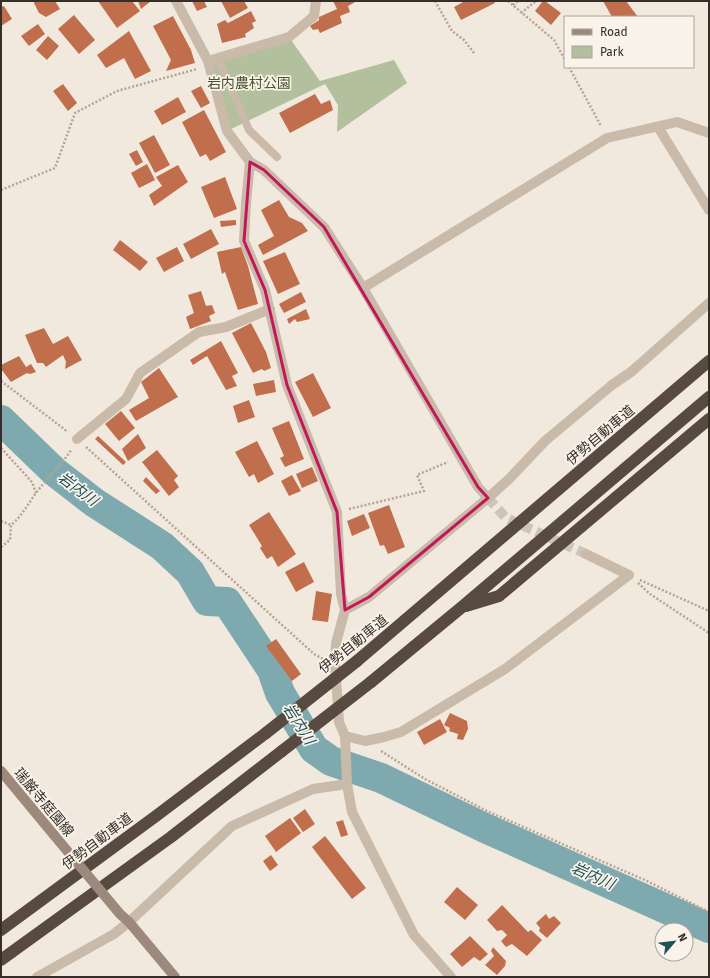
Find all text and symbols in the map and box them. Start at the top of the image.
legend [564,16,694,68]
text: Road [600,25,628,39]
text: Park [600,45,624,59]
park label: 岩内農村公園 [207,75,291,92]
street label: 伊勢自動車道 [563,402,638,469]
water label: 岩内川 [55,468,103,511]
street label: 伊勢自動車道 [315,611,391,677]
water label: 岩内川 [279,700,320,750]
street label: 瑞厳寺庭園線 [10,765,77,840]
street label: 伊勢自動車道 [59,809,136,873]
water label: 岩内川 [569,859,619,894]
north arrow [654,922,694,962]
text: N [675,931,690,944]

